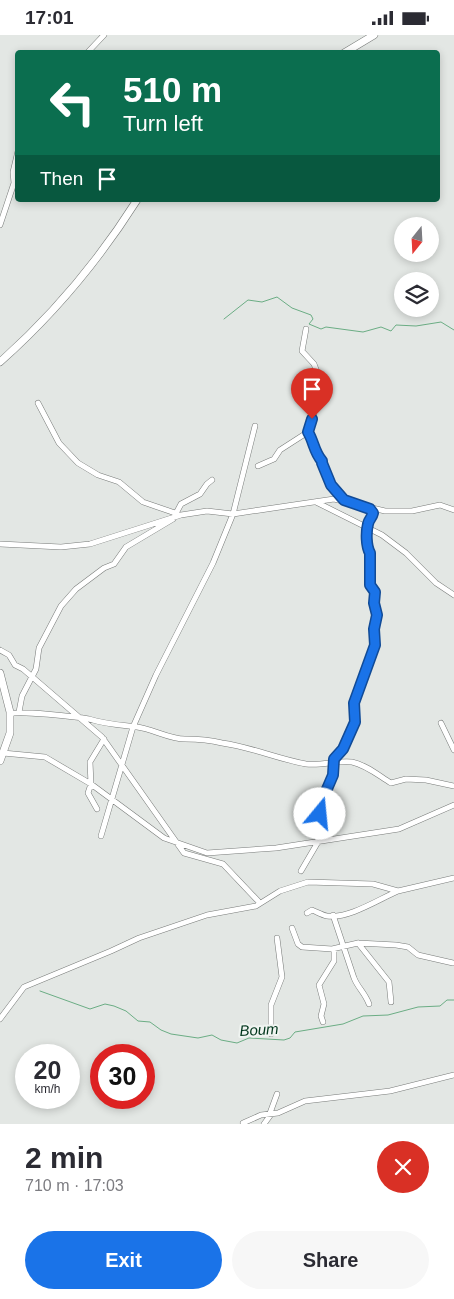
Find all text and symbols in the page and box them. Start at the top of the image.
text: 17:01 [25,7,74,28]
icon: left [40,70,105,135]
text: 510 m [123,70,222,109]
text: Turn left [123,111,203,136]
icon: arrive [93,165,121,193]
text: Then [40,168,83,189]
north arrow [394,217,439,263]
map controls [394,217,439,317]
button: layers [394,272,439,317]
pin [291,368,333,419]
icon: arrive [298,375,326,403]
position arrow [293,787,345,839]
water label: Boum [239,1020,279,1039]
speed limit sign: 30 [90,1044,155,1109]
text: 20 [34,1056,61,1084]
text: km/h [34,1082,61,1096]
text: 2 min [25,1141,103,1174]
button: close [377,1141,429,1193]
text: 710 m · 17:03 [25,1177,124,1194]
button: Exit [25,1231,222,1289]
button: Share [232,1231,429,1289]

